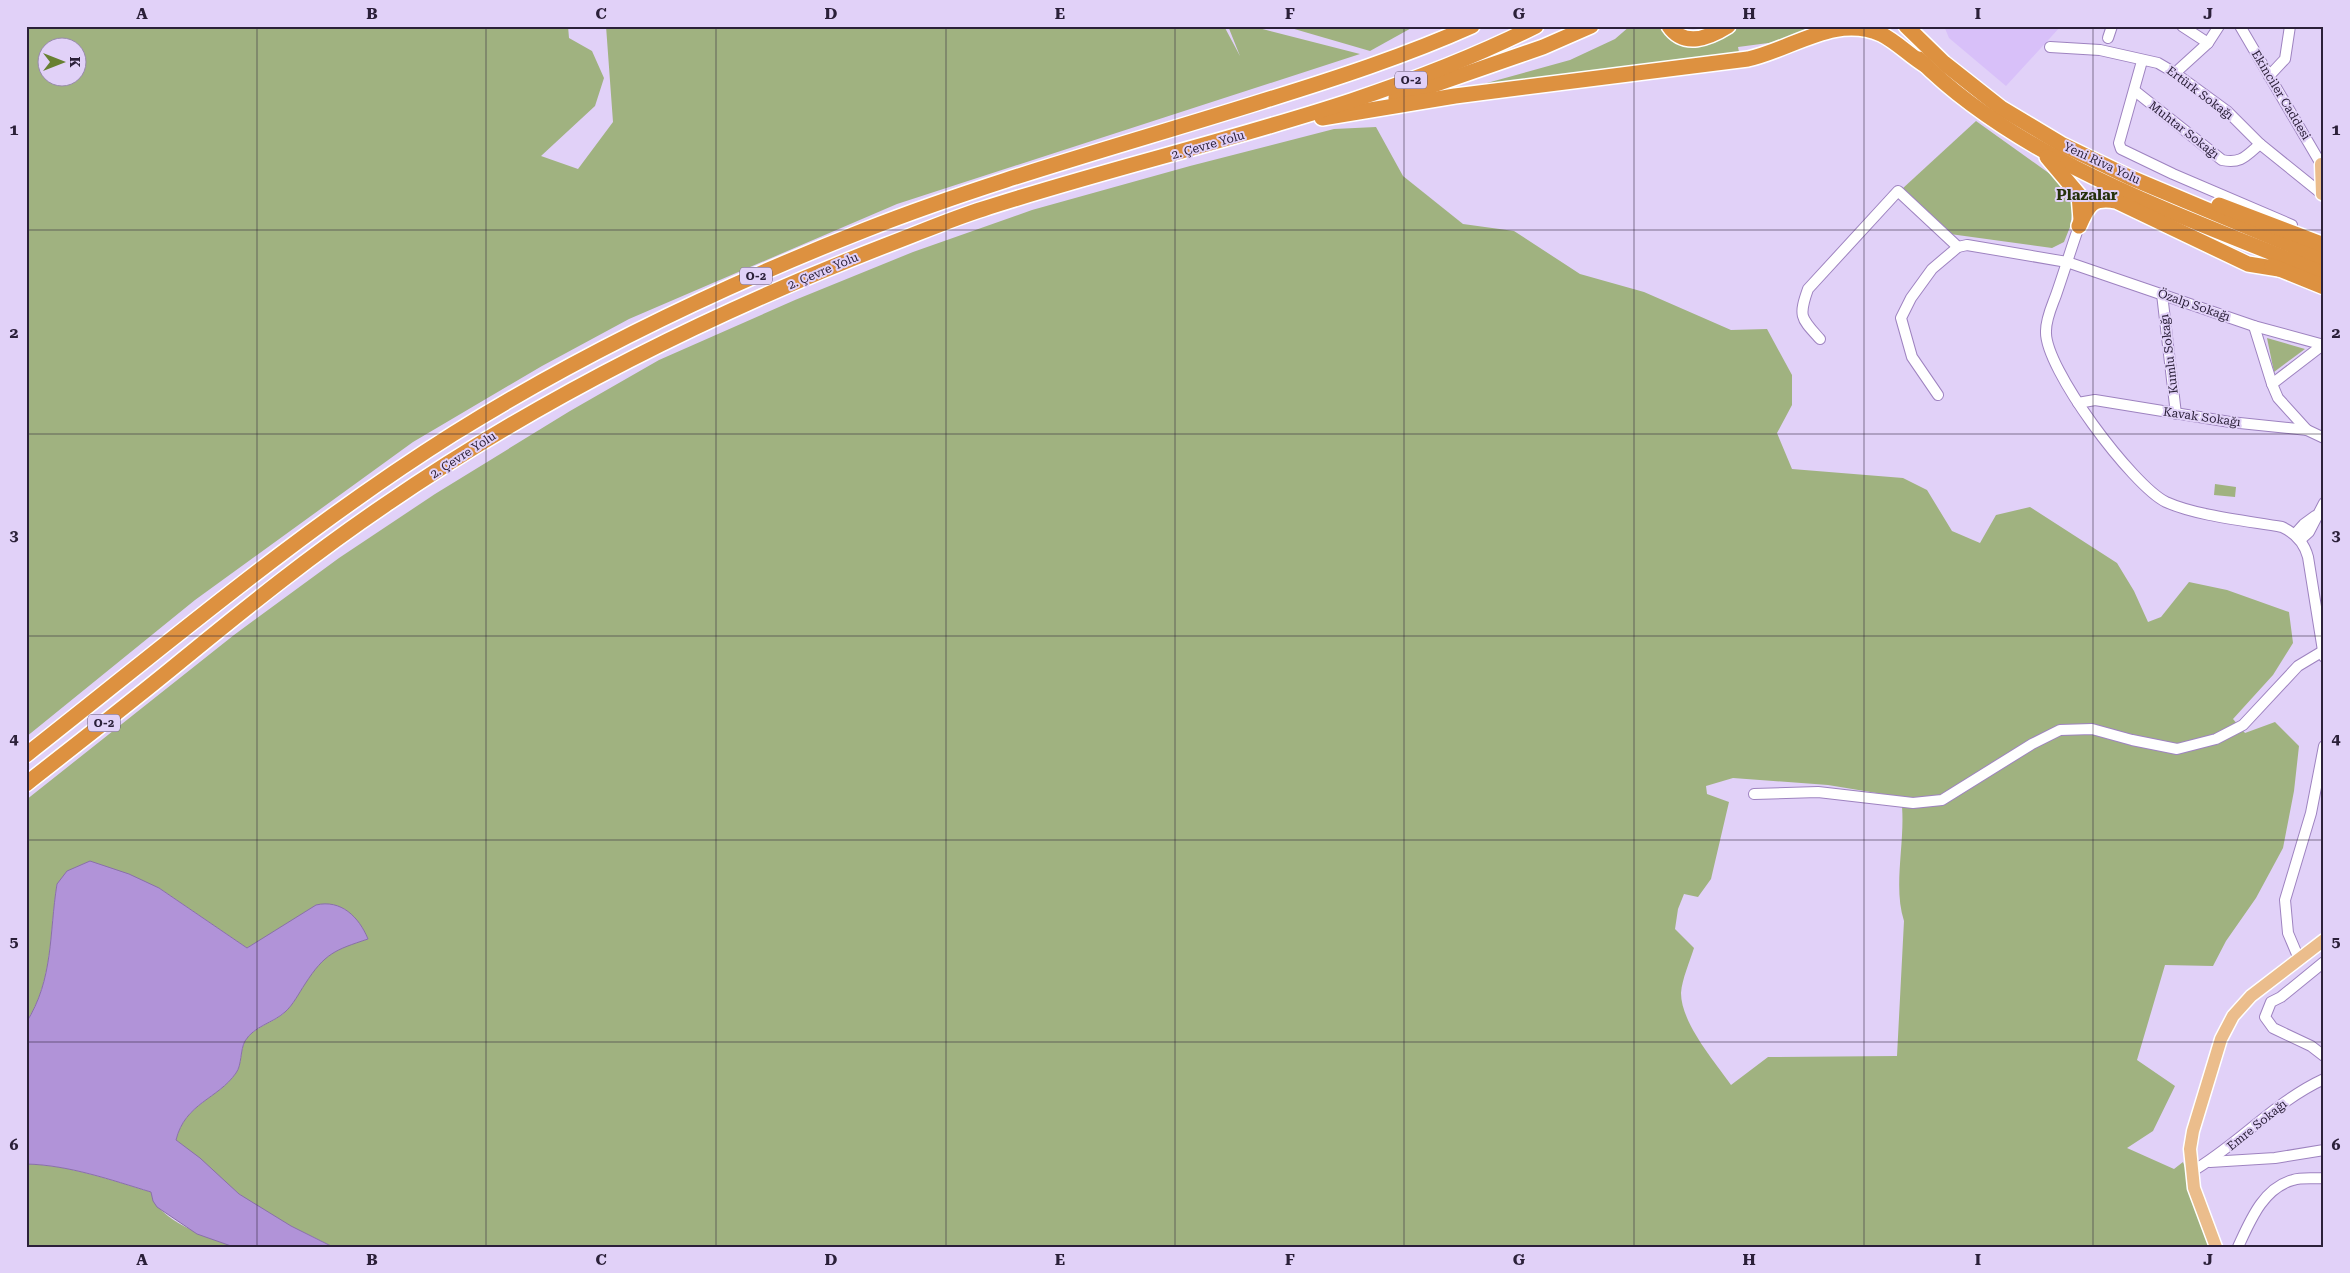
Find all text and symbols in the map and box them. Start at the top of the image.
text: A [136,4,148,23]
text: B [366,4,378,23]
text: C [595,4,607,23]
text: D [825,4,838,23]
text: E [1055,4,1065,23]
text: F [1285,4,1295,23]
text: G [1513,4,1526,23]
text: H [1742,4,1756,23]
text: I [1975,4,1981,23]
text: J [2203,4,2213,23]
north arrow [38,38,88,88]
street label: Ekinciler Caddesi [2249,48,2313,143]
text: K [67,56,83,68]
street label: Ertürk Sokağı [2164,63,2236,123]
road number: O-2 [1395,72,1427,88]
street label: Muhtar Sokağı [2146,98,2222,162]
text: 1 [10,120,19,139]
text: 1 [2332,120,2341,139]
street label: 2. Çevre Yolu [1170,128,1247,162]
street label: Yeni Riva Yolu [2062,139,2143,187]
district label: Plazalar [2056,186,2118,204]
street label: 2. Çevre Yolu [786,250,861,292]
road number: O-2 [740,268,772,284]
street label: Özalp Sokağı [2156,286,2232,324]
street label: Kumlu Sokağı [2157,313,2181,395]
text: 2 [10,323,19,342]
text: 2 [2332,323,2341,342]
street label: Kavak Sokağı [2162,405,2242,429]
street label: 2. Çevre Yolu [428,428,499,481]
text: 3 [10,526,19,545]
text: 3 [2332,526,2341,545]
road number: O-2 [88,714,120,731]
text: 4 [10,729,19,748]
text: 4 [2332,729,2341,748]
text: 5 [10,932,19,951]
text: 5 [2332,932,2341,951]
street label: Emre Sokağı [2224,1097,2290,1153]
text: 6 [10,1135,19,1154]
text: 6 [2332,1135,2341,1154]
text: A [136,1250,148,1269]
text: B [366,1250,378,1269]
text: C [595,1250,607,1269]
text: D [825,1250,838,1269]
text: E [1055,1250,1065,1269]
text: F [1285,1250,1295,1269]
text: G [1513,1250,1526,1269]
text: H [1742,1250,1756,1269]
text: I [1975,1250,1981,1269]
text: J [2203,1250,2213,1269]

